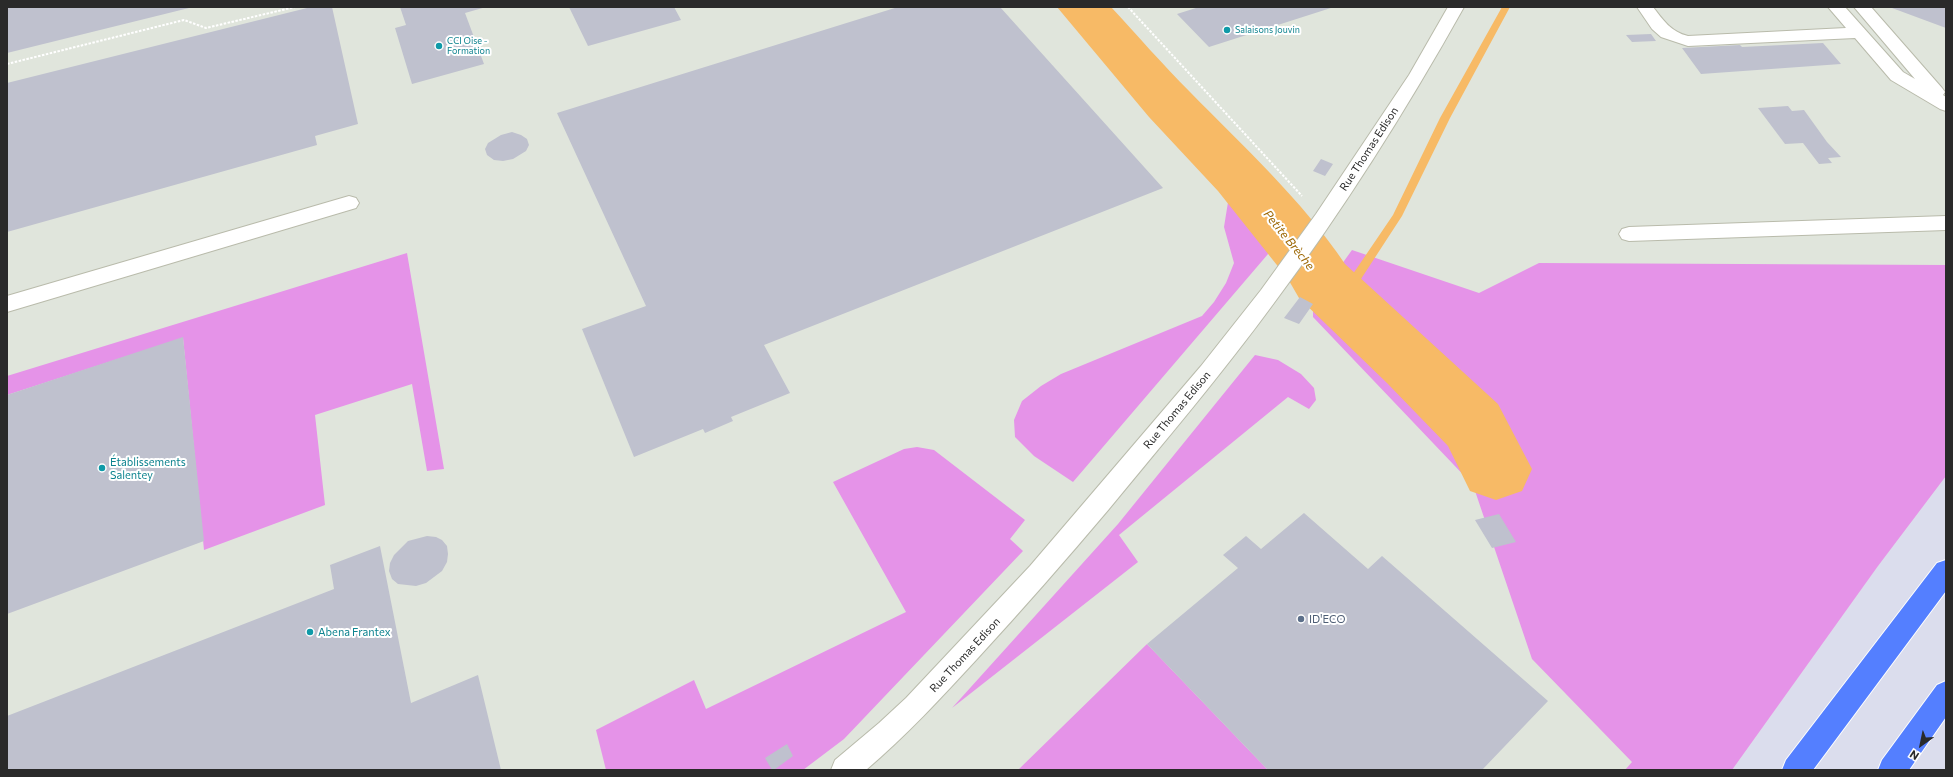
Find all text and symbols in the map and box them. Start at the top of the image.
marker: Salaisons Jouvin [1222,25,1232,35]
place label: Salaisons Jouvin [1235,25,1300,35]
place label: CCI Oise - Formation [447,36,490,57]
marker: CCI Oise - Formation [434,41,444,51]
street label: Rue Thomas Edison [1337,105,1401,193]
water label: Petite Brèche [1260,207,1318,273]
street label: Rue Thomas Edison [1141,368,1213,452]
place label: Établissements Salentey [110,455,186,481]
marker: Établissements Salentey [97,463,107,473]
place label: ID'ECO [1309,612,1345,626]
marker: ID'ECO [1296,614,1306,624]
street label: Rue Thomas Edison [927,615,1003,695]
place label: Abena Frantex [318,625,391,639]
marker: Abena Frantex [305,627,315,637]
north arrow [1901,725,1941,765]
text: N [1907,748,1921,763]

